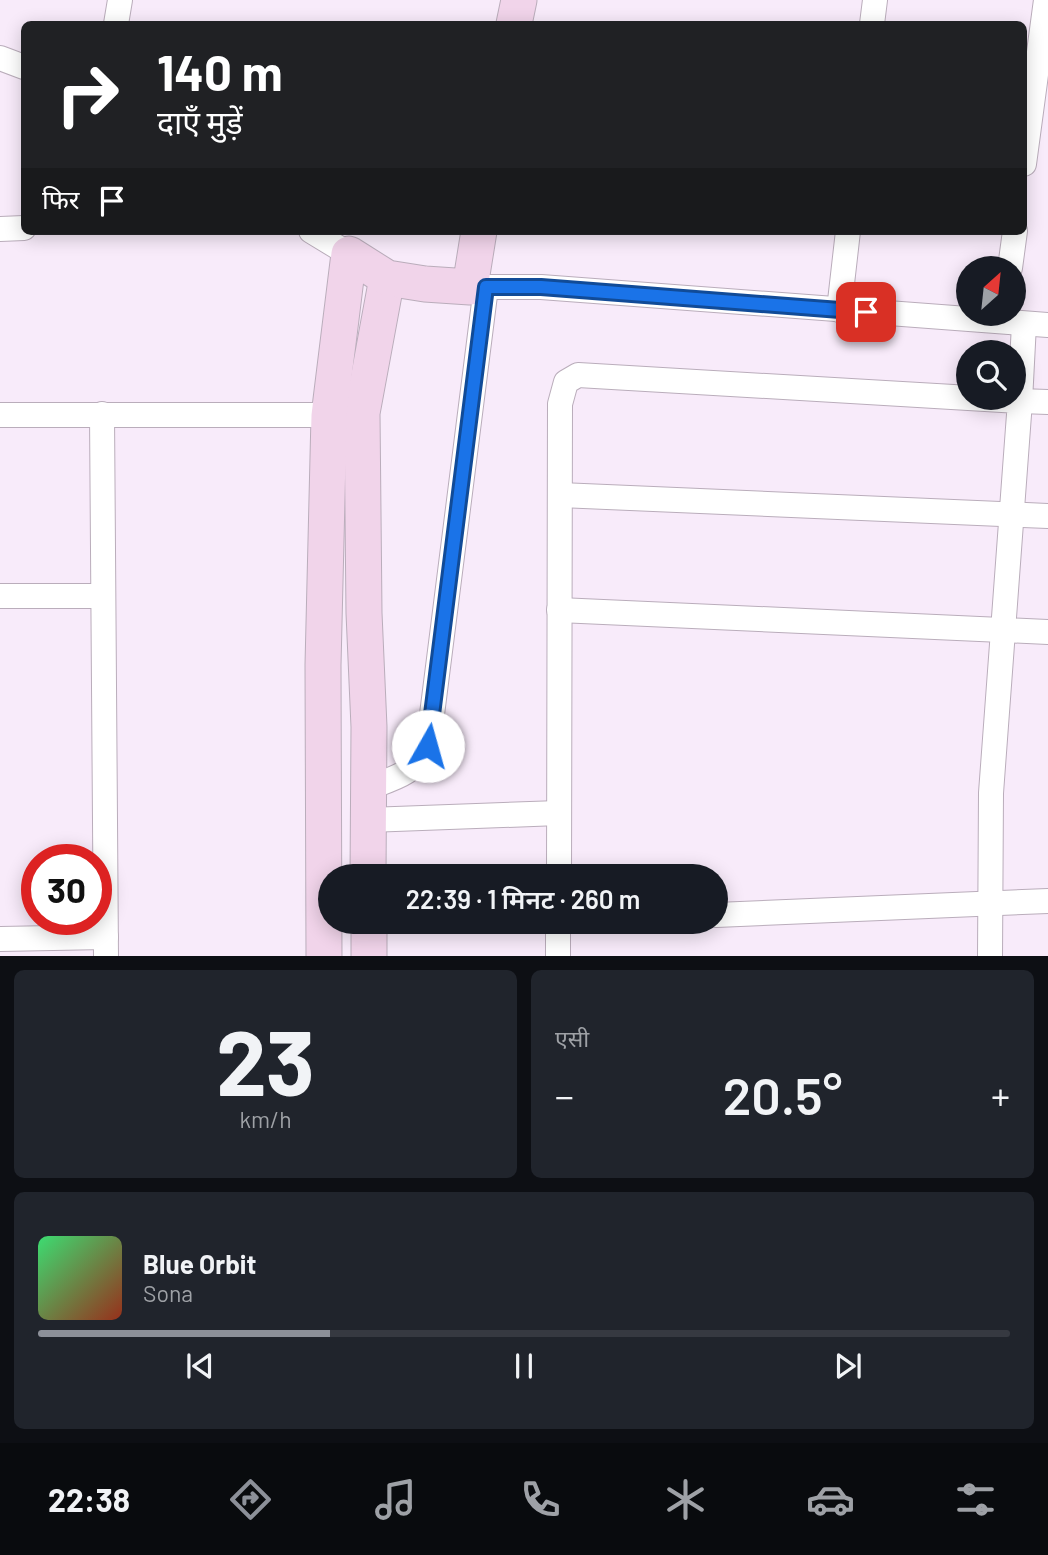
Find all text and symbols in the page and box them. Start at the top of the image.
text: 140 m [157,42,283,101]
icon: right [42,49,133,140]
text: दाएँ मुड़ें [157,102,243,140]
icon: arrive [93,182,131,220]
text: फिर [42,183,79,214]
north arrow [956,256,1026,326]
map controls [956,256,1026,410]
pin [836,282,896,342]
icon: arrive [847,293,885,331]
button: search [956,340,1026,410]
position arrow [391,709,465,783]
speed limit sign: 30 [21,844,112,935]
text: 22:39 · 1 मिनट · 260 m [406,883,640,914]
text: 23 [216,1005,315,1114]
text: एसी [555,1024,589,1052]
text: 20.5° [723,1063,842,1125]
text: − [555,1072,574,1118]
text: + [991,1072,1010,1118]
text: km/h [239,1105,292,1133]
text: Blue Orbit [143,1248,256,1279]
text: Sona [143,1279,193,1307]
icon: previous [181,1347,219,1385]
icon: pause [505,1347,543,1385]
icon: next [829,1347,867,1385]
icon: directions [226,1475,275,1524]
icon: music [371,1475,420,1524]
icon: phone [516,1475,565,1524]
icon: climate [661,1475,710,1524]
icon: car [806,1475,855,1524]
icon: filters [951,1475,1000,1524]
text: 22:38 [48,1480,130,1518]

